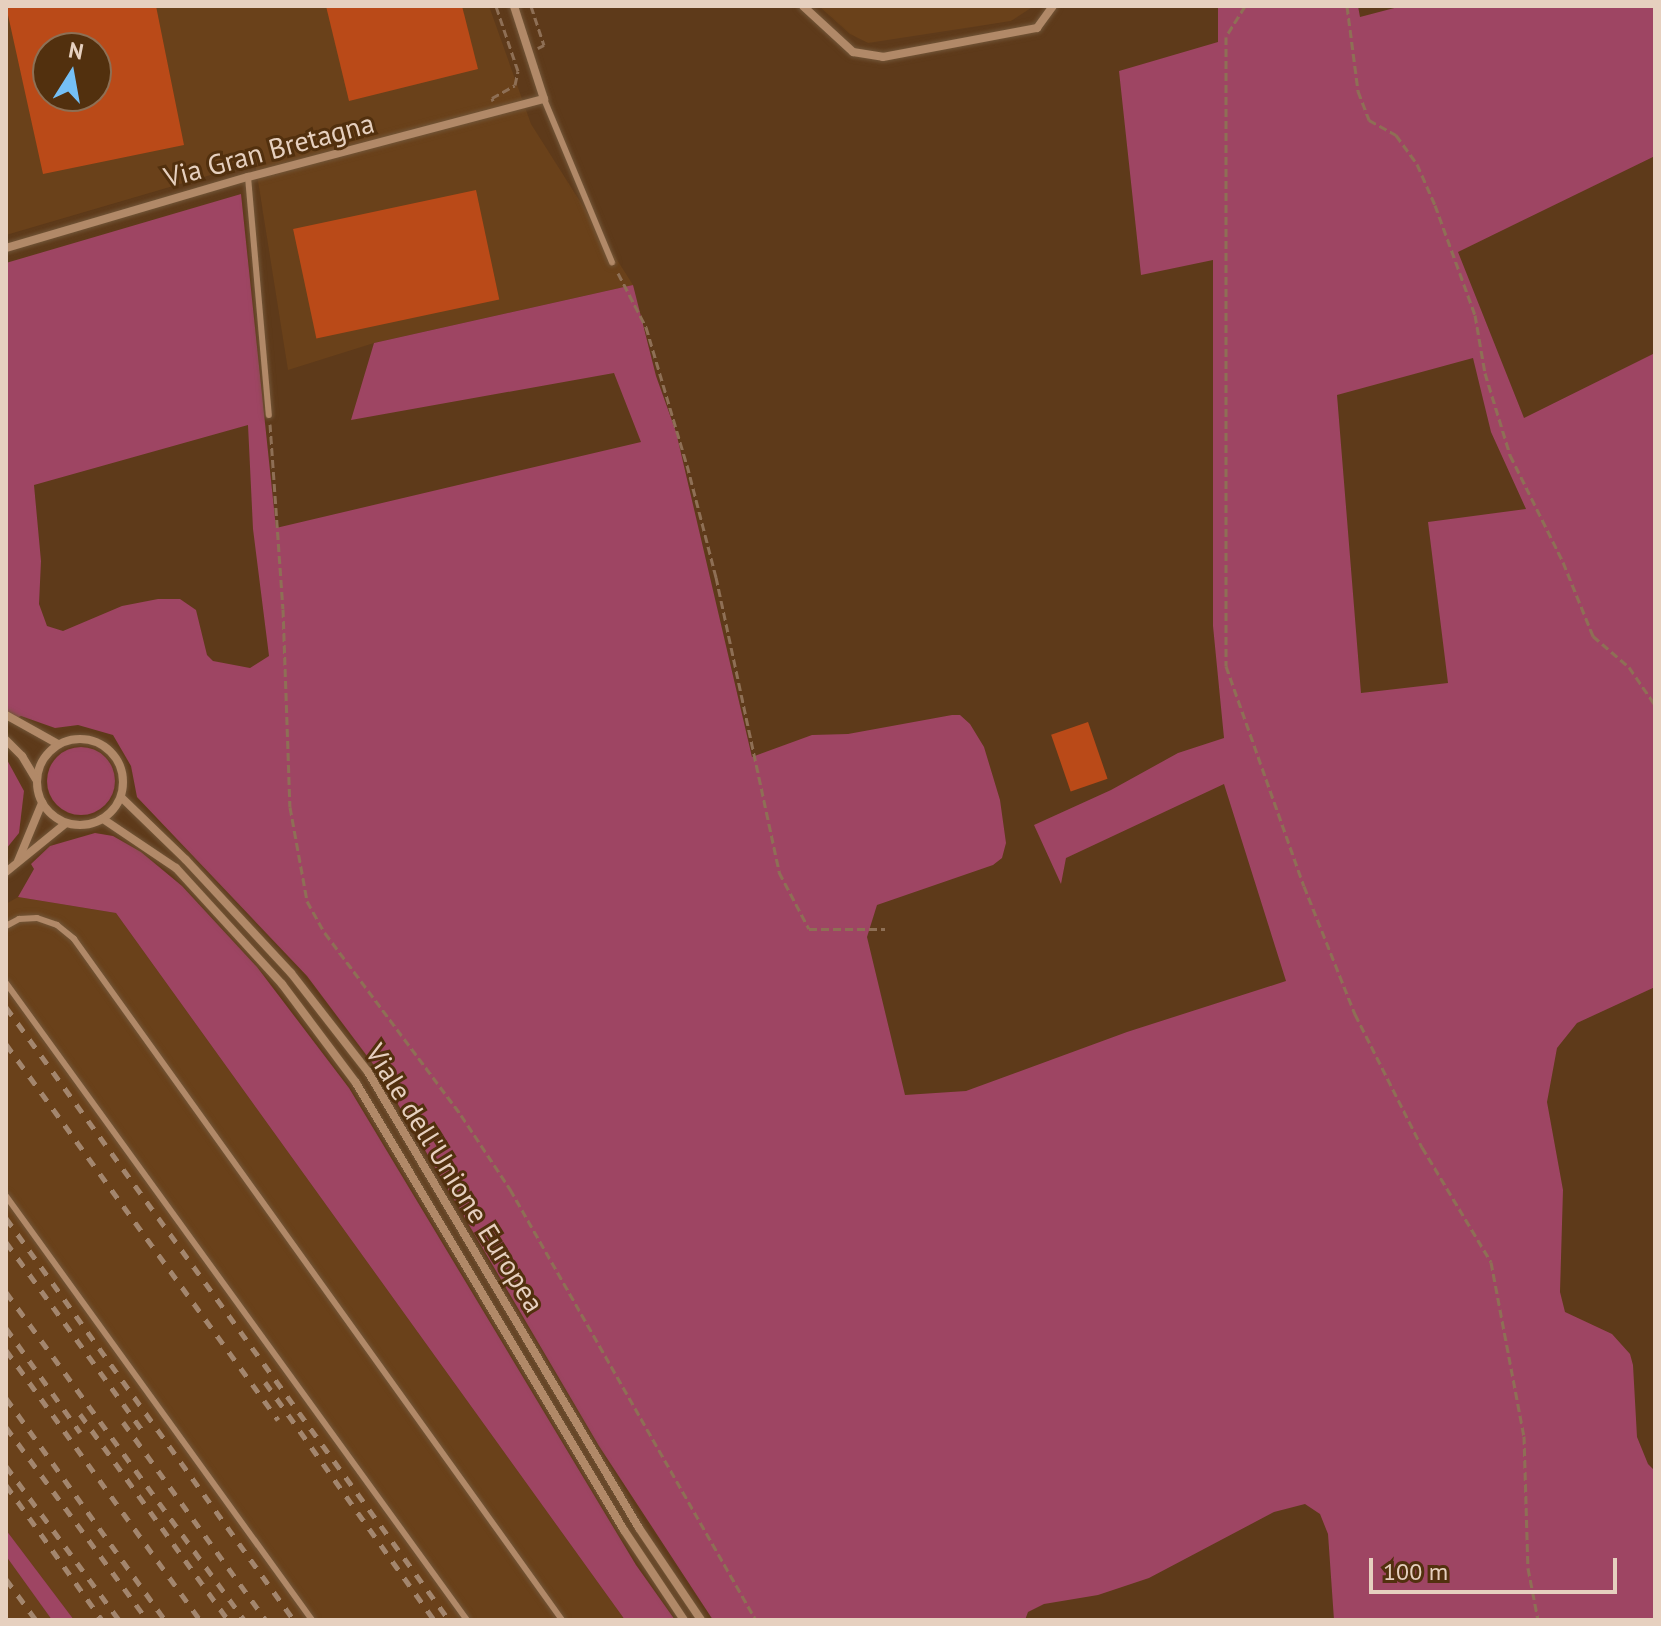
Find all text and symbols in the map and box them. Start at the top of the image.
north arrow [32,32,112,112]
text: N [66,35,86,66]
street label: Via Gran Bretagna [160,106,378,194]
street label: Viale dell'Unione Europea [359,1038,551,1318]
scale bar [1373,1542,1621,1592]
text: 100 m [1383,1556,1448,1587]

